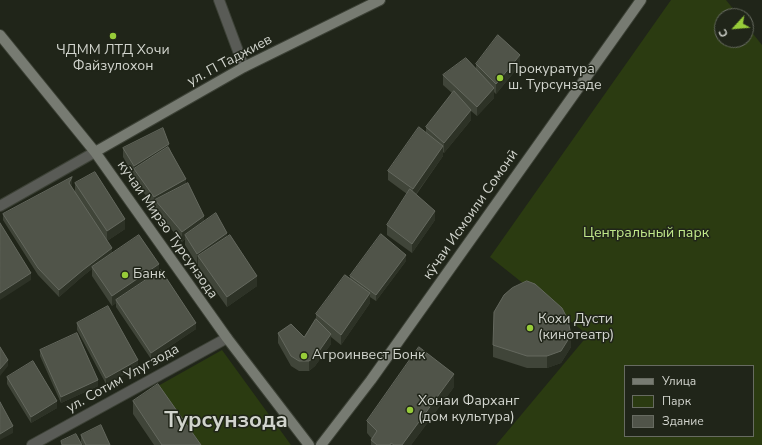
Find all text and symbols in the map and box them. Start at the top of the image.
north arrow [714,8,754,48]
text: С [715,26,732,40]
marker: ЧДММ ЛТД Хочи Файзулохон [108,31,118,41]
street label: ул. П Таджиев [185,32,275,90]
place label: ЧДММ ЛТД Хочи Файзулохон [56,43,170,76]
place label: Прокуратура ш. Турсунзаде [508,62,602,94]
marker: Прокуратура ш. Турсунзаде [495,73,505,83]
street label: кӯчаи Исмоили Сомонӣ [420,147,522,283]
street label: кӯчаи Мирзо Турсунзода [113,158,221,302]
park label: Центральный парк [583,226,709,242]
place label: Банк [133,267,165,283]
marker: Банк [120,270,130,280]
place label: Кохи Дусти (кинотеатр) [538,312,614,344]
marker: Кохи Дусти (кинотеатр) [525,323,535,333]
street label: ул. Сотим Улугзода [64,341,182,417]
place label: Агроинвест Бонк [312,348,425,364]
marker: Агроинвест Бонк [299,351,309,361]
legend [624,365,754,437]
text: Улица [662,373,696,389]
text: Парк [662,393,691,409]
place label: Хонаи Фарханг (дом культура) [418,394,519,426]
marker: Хонаи Фарханг (дом культура) [405,405,415,415]
district label: Турсунзода [164,409,288,435]
text: Здание [662,413,704,429]

